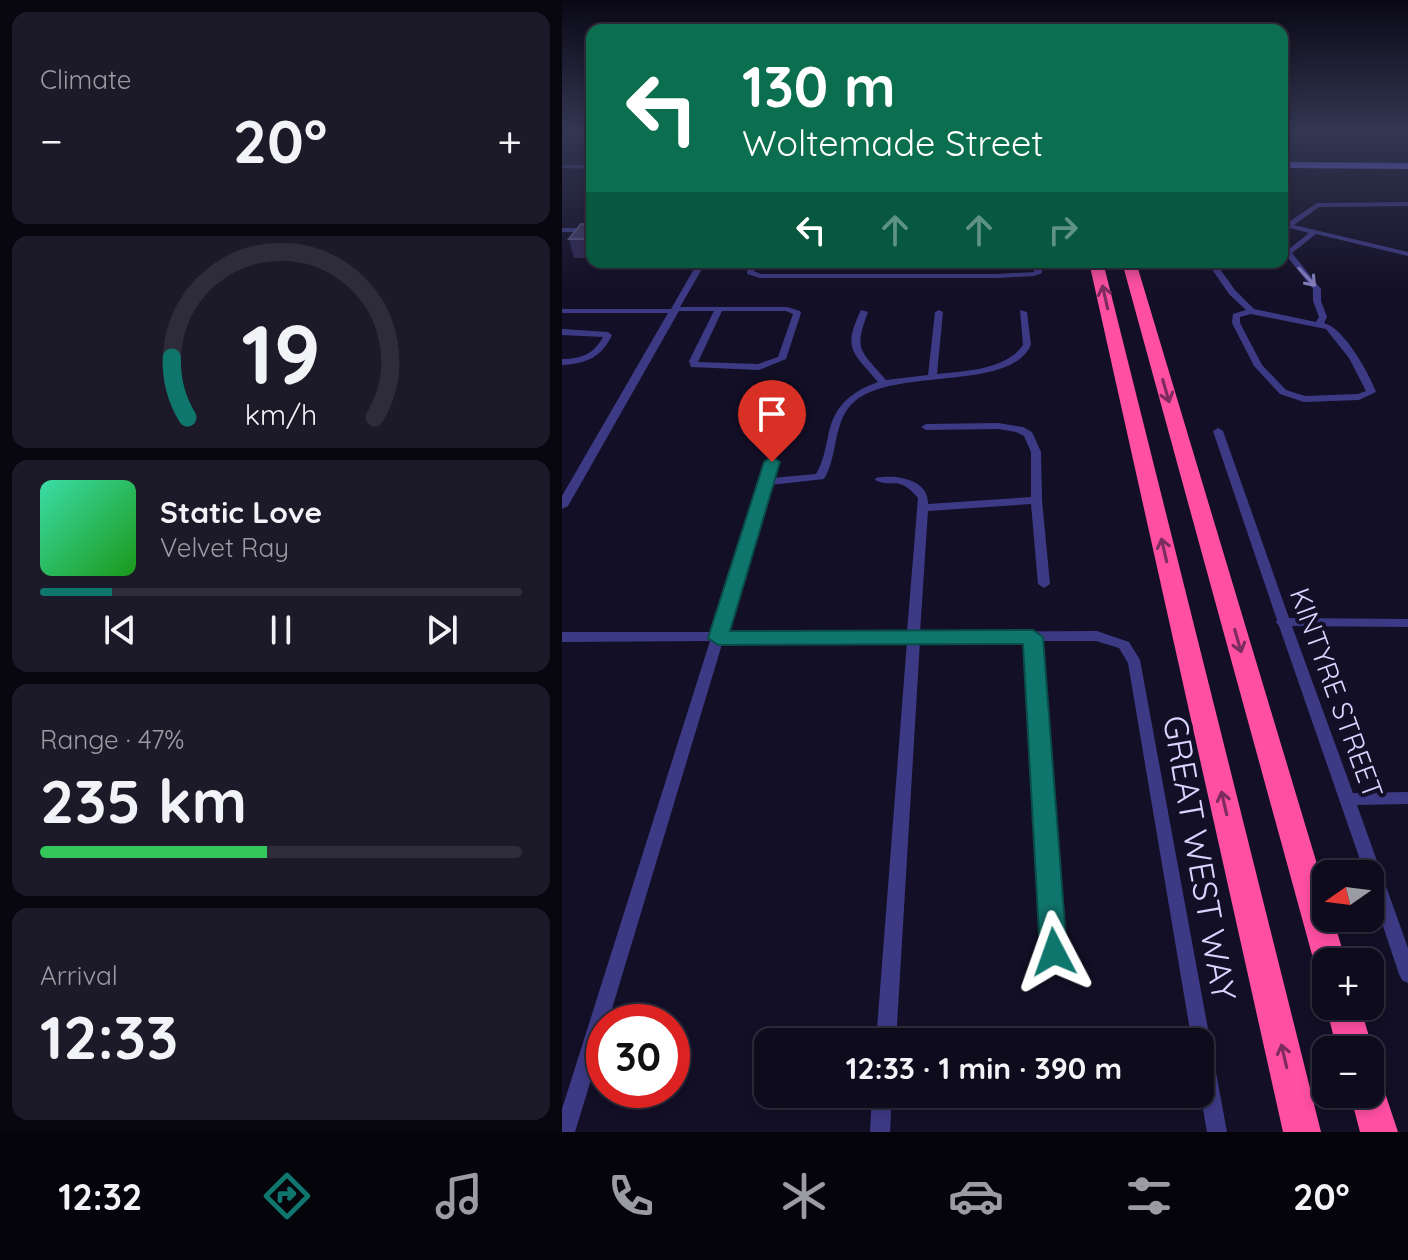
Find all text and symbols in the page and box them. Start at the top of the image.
text: 130 m [742,51,896,121]
icon: left [610,56,714,160]
text: Climate [40,63,131,96]
text: 20° [233,103,327,178]
text: − [40,113,63,168]
text: + [497,113,522,168]
text: Woltemade Street [742,120,1044,165]
icon: left [789,208,833,252]
icon: ahead [873,208,917,252]
icon: ahead [957,208,1001,252]
icon: right [1041,208,1085,252]
one-way arrow [1297,266,1315,286]
one-way arrow [1096,285,1111,310]
text: 19 [241,301,321,405]
one-way arrow [1159,377,1174,403]
pin [738,380,806,462]
icon: arrive [750,392,794,436]
text: km/h [245,396,317,432]
text: Static Love [160,493,322,531]
text: Velvet Ray [160,531,289,564]
one-way arrow [1156,538,1171,563]
street label: KINTYRE STREET [1283,583,1391,803]
icon: previous [98,608,142,652]
icon: pause [259,608,303,652]
icon: next [420,608,464,652]
one-way arrow [1231,627,1246,653]
street label: GREAT WEST WAY [1154,712,1246,1004]
text: Range · 47% [40,723,184,756]
text: 235 km [40,763,247,838]
one-way arrow [1216,791,1231,816]
north arrow [1312,860,1384,932]
map controls [1312,860,1384,1108]
position arrow [1012,910,1096,994]
button: + [1312,948,1384,1020]
text: Arrival [40,959,118,992]
text: 12:33 [40,999,178,1074]
speed limit sign: 30 [586,1004,690,1108]
button: − [1312,1036,1384,1108]
one-way arrow [1276,1044,1291,1069]
text: 12:33 · 1 min · 390 m [846,1049,1122,1087]
icon: directions [259,1168,315,1224]
icon: music [431,1168,487,1224]
icon: phone [603,1168,659,1224]
icon: climate [776,1168,832,1224]
icon: car [948,1168,1004,1224]
icon: filters [1121,1168,1177,1224]
text: 12:32 [58,1174,142,1219]
text: 20° [1293,1174,1350,1219]

